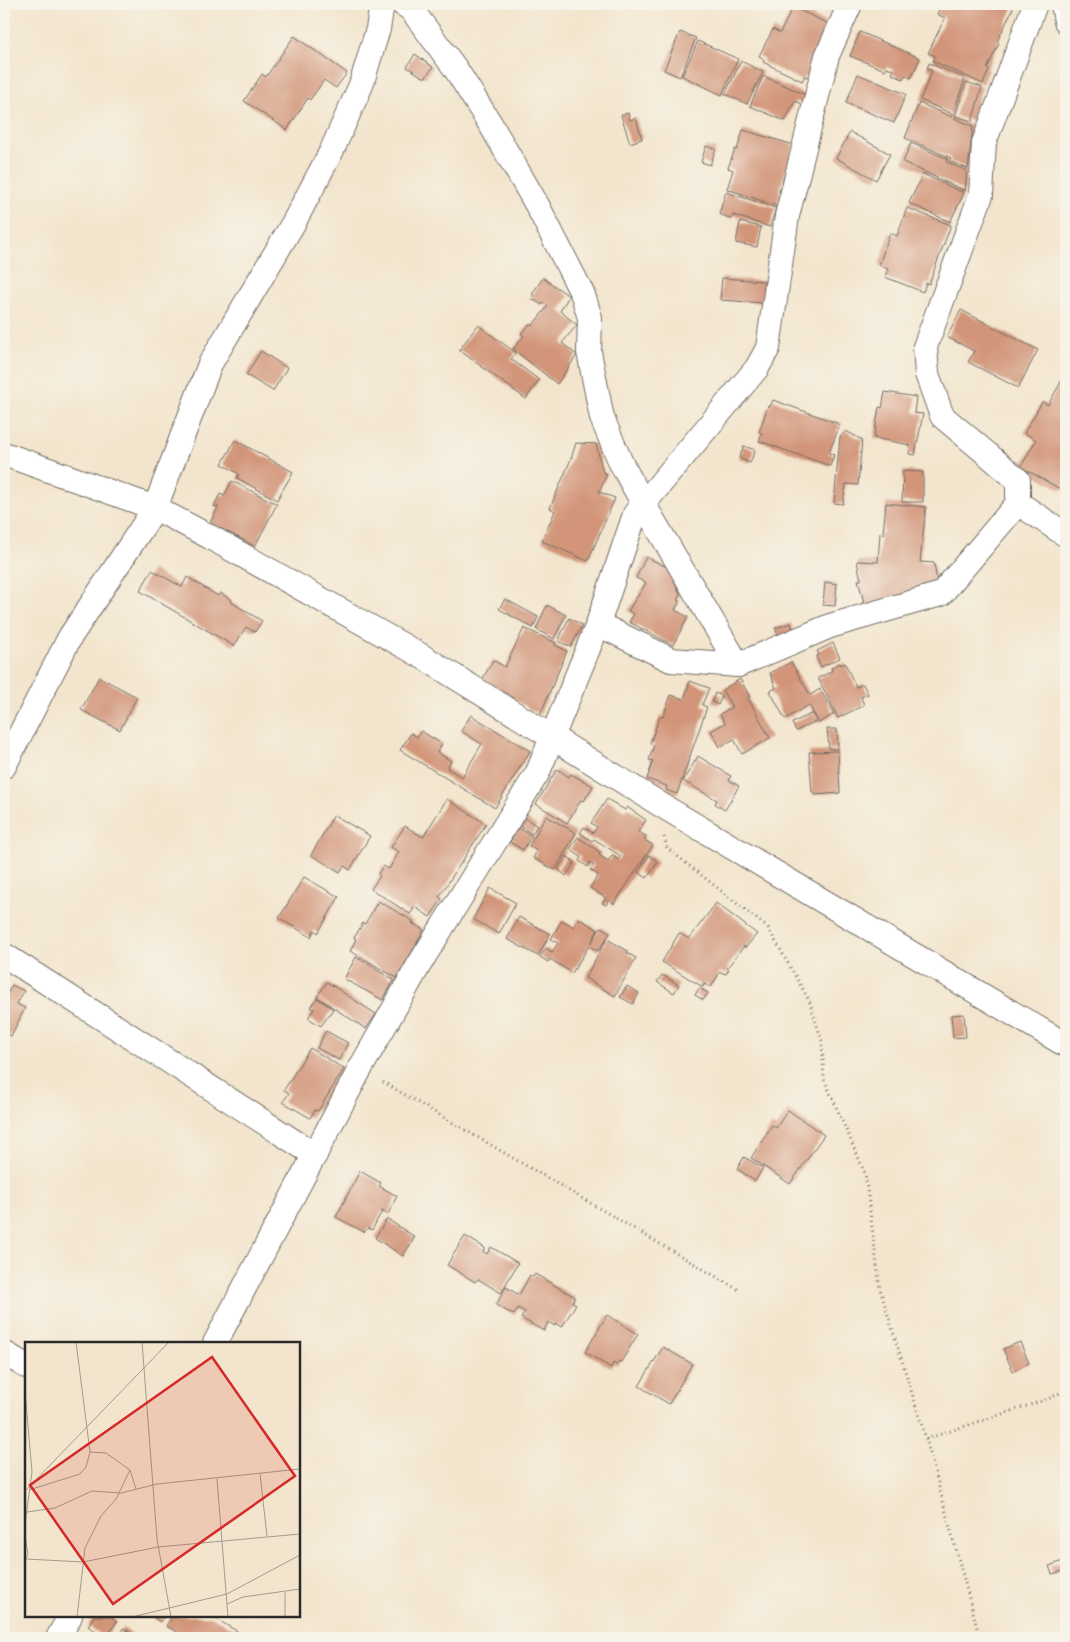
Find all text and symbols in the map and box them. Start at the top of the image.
inset map [25,1342,300,1617]

